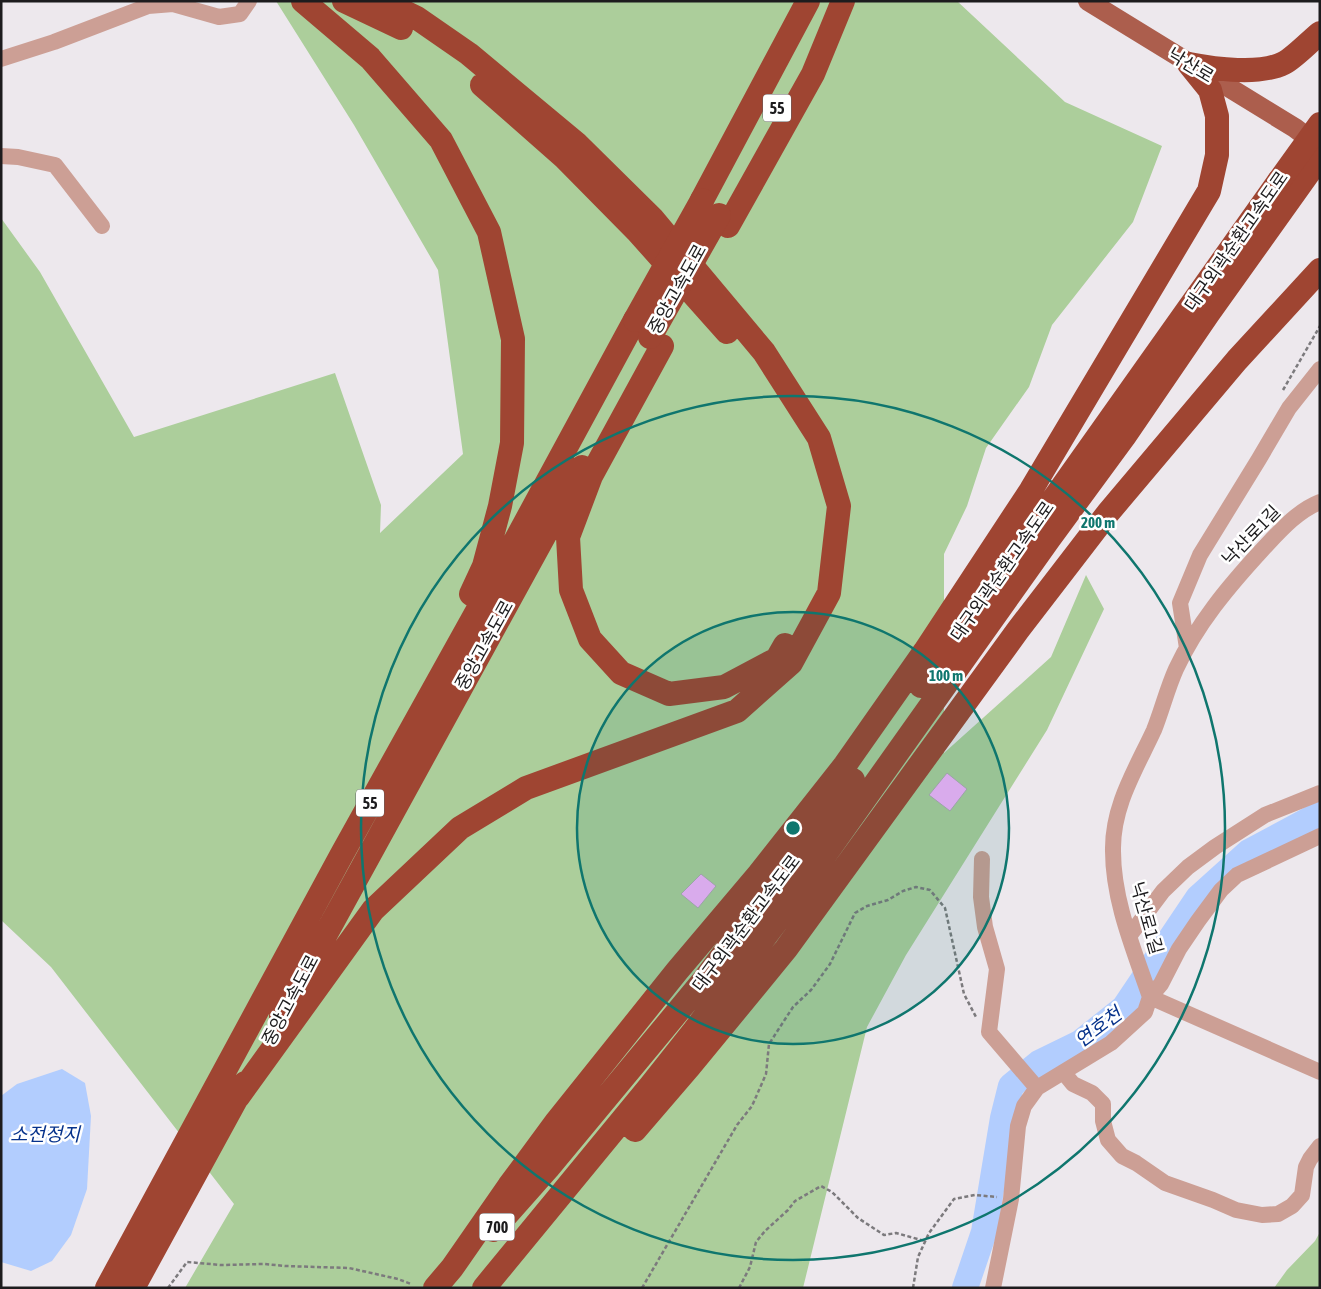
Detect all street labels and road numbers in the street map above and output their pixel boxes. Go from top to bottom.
street label: 낙산로 [1164,43,1218,87]
road number: 55 [763,95,791,122]
street label: 대구외곽순환고속도로 [1180,167,1292,315]
street label: 중앙고속도로 [644,240,710,338]
street label: 대구외곽순환고속도로 [946,497,1058,645]
street label: 낙산로1길 [1218,501,1284,569]
street label: 중앙고속도로 [451,596,517,694]
road number: 55 [356,790,384,816]
street label: 대구외곽순환고속도로 [688,851,804,995]
street label: 낙산로1길 [1127,879,1167,957]
street label: 중앙고속도로 [257,951,323,1049]
road number: 700 [480,1214,514,1240]

